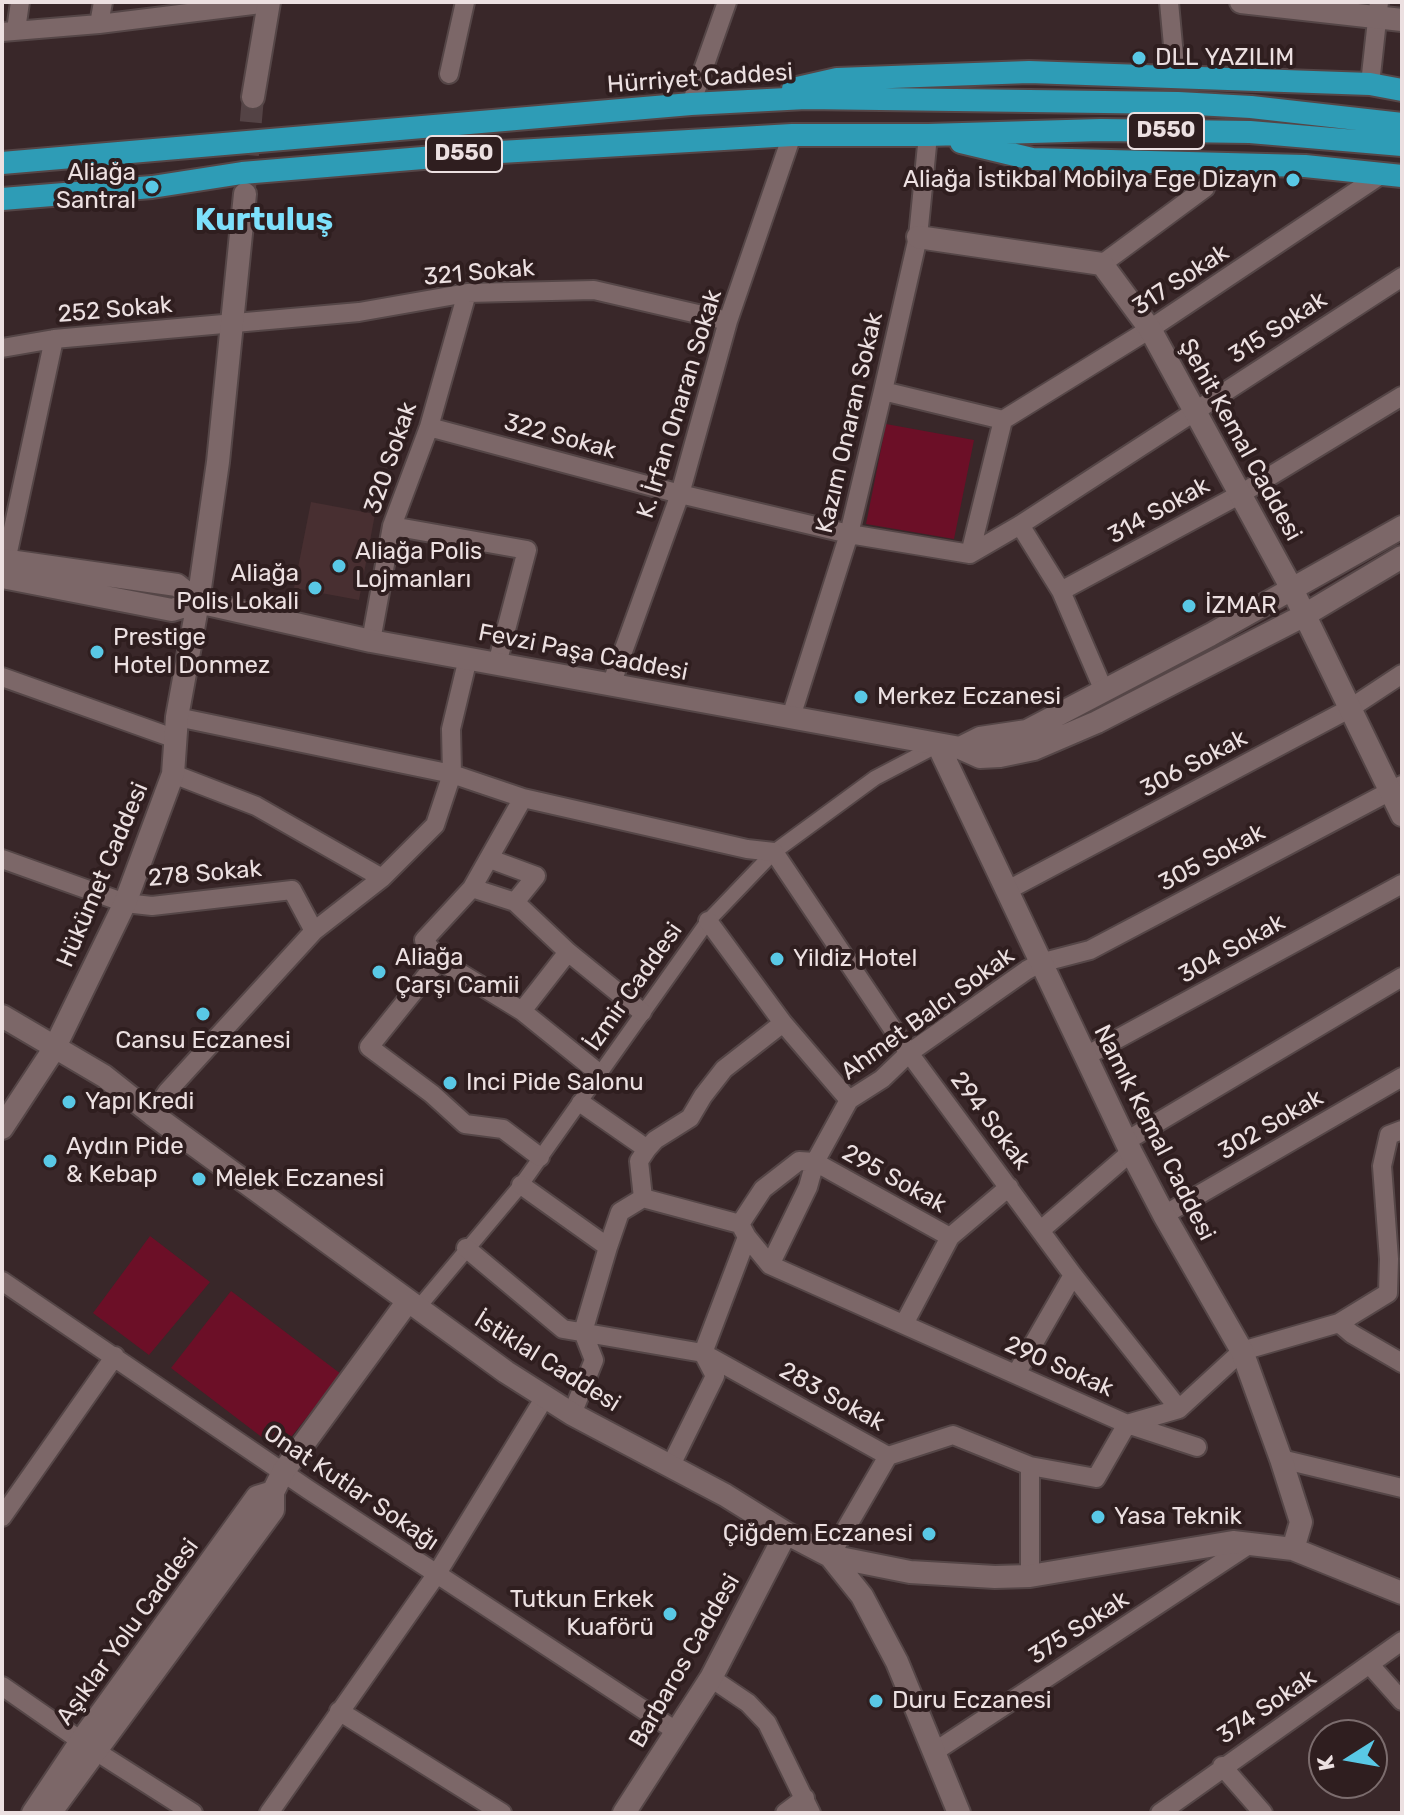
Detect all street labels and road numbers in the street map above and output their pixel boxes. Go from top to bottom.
street label: Hürriyet Caddesi [606,58,794,100]
road number: D550 [1128,113,1204,149]
road number: D550 [426,136,502,172]
street label: 317 Sokak [1127,238,1235,322]
street label: 321 Sokak [422,254,536,292]
street label: K. İrfan Onaran Sokak [631,286,729,522]
street label: 315 Sokak [1224,286,1332,370]
street label: 252 Sokak [57,291,173,329]
street label: Kazım Onaran Sokak [811,310,889,536]
street label: Şehit Kemal Caddesi [1172,334,1308,546]
street label: 320 Sokak [358,398,424,518]
street label: 322 Sokak [501,408,619,466]
street label: 314 Sokak [1103,471,1215,551]
street label: Fevzi Paşa Caddesi [476,619,690,687]
street label: 306 Sokak [1136,724,1252,804]
street label: Hükümet Caddesi [51,778,155,972]
street label: 305 Sokak [1154,818,1270,898]
street label: 278 Sokak [147,855,263,893]
street label: 304 Sokak [1174,908,1290,990]
street label: İzmir Caddesi [579,917,689,1057]
street label: Ahmet Balcı Sokak [836,941,1020,1087]
street label: Namık Kemal Caddesi [1087,1020,1221,1246]
street label: 294 Sokak [944,1066,1036,1176]
street label: 302 Sokak [1214,1084,1328,1166]
street label: 295 Sokak [837,1139,951,1219]
street label: İstiklal Caddesi [469,1306,625,1418]
street label: 290 Sokak [1000,1330,1118,1404]
street label: 283 Sokak [774,1356,890,1438]
street label: Onat Kutlar Sokağı [258,1419,444,1557]
street label: Aşıklar Yolu Caddesi [51,1533,205,1731]
street label: Barbaros Caddesi [624,1569,746,1753]
street label: 375 Sokak [1024,1585,1134,1671]
street label: 374 Sokak [1212,1663,1322,1751]

